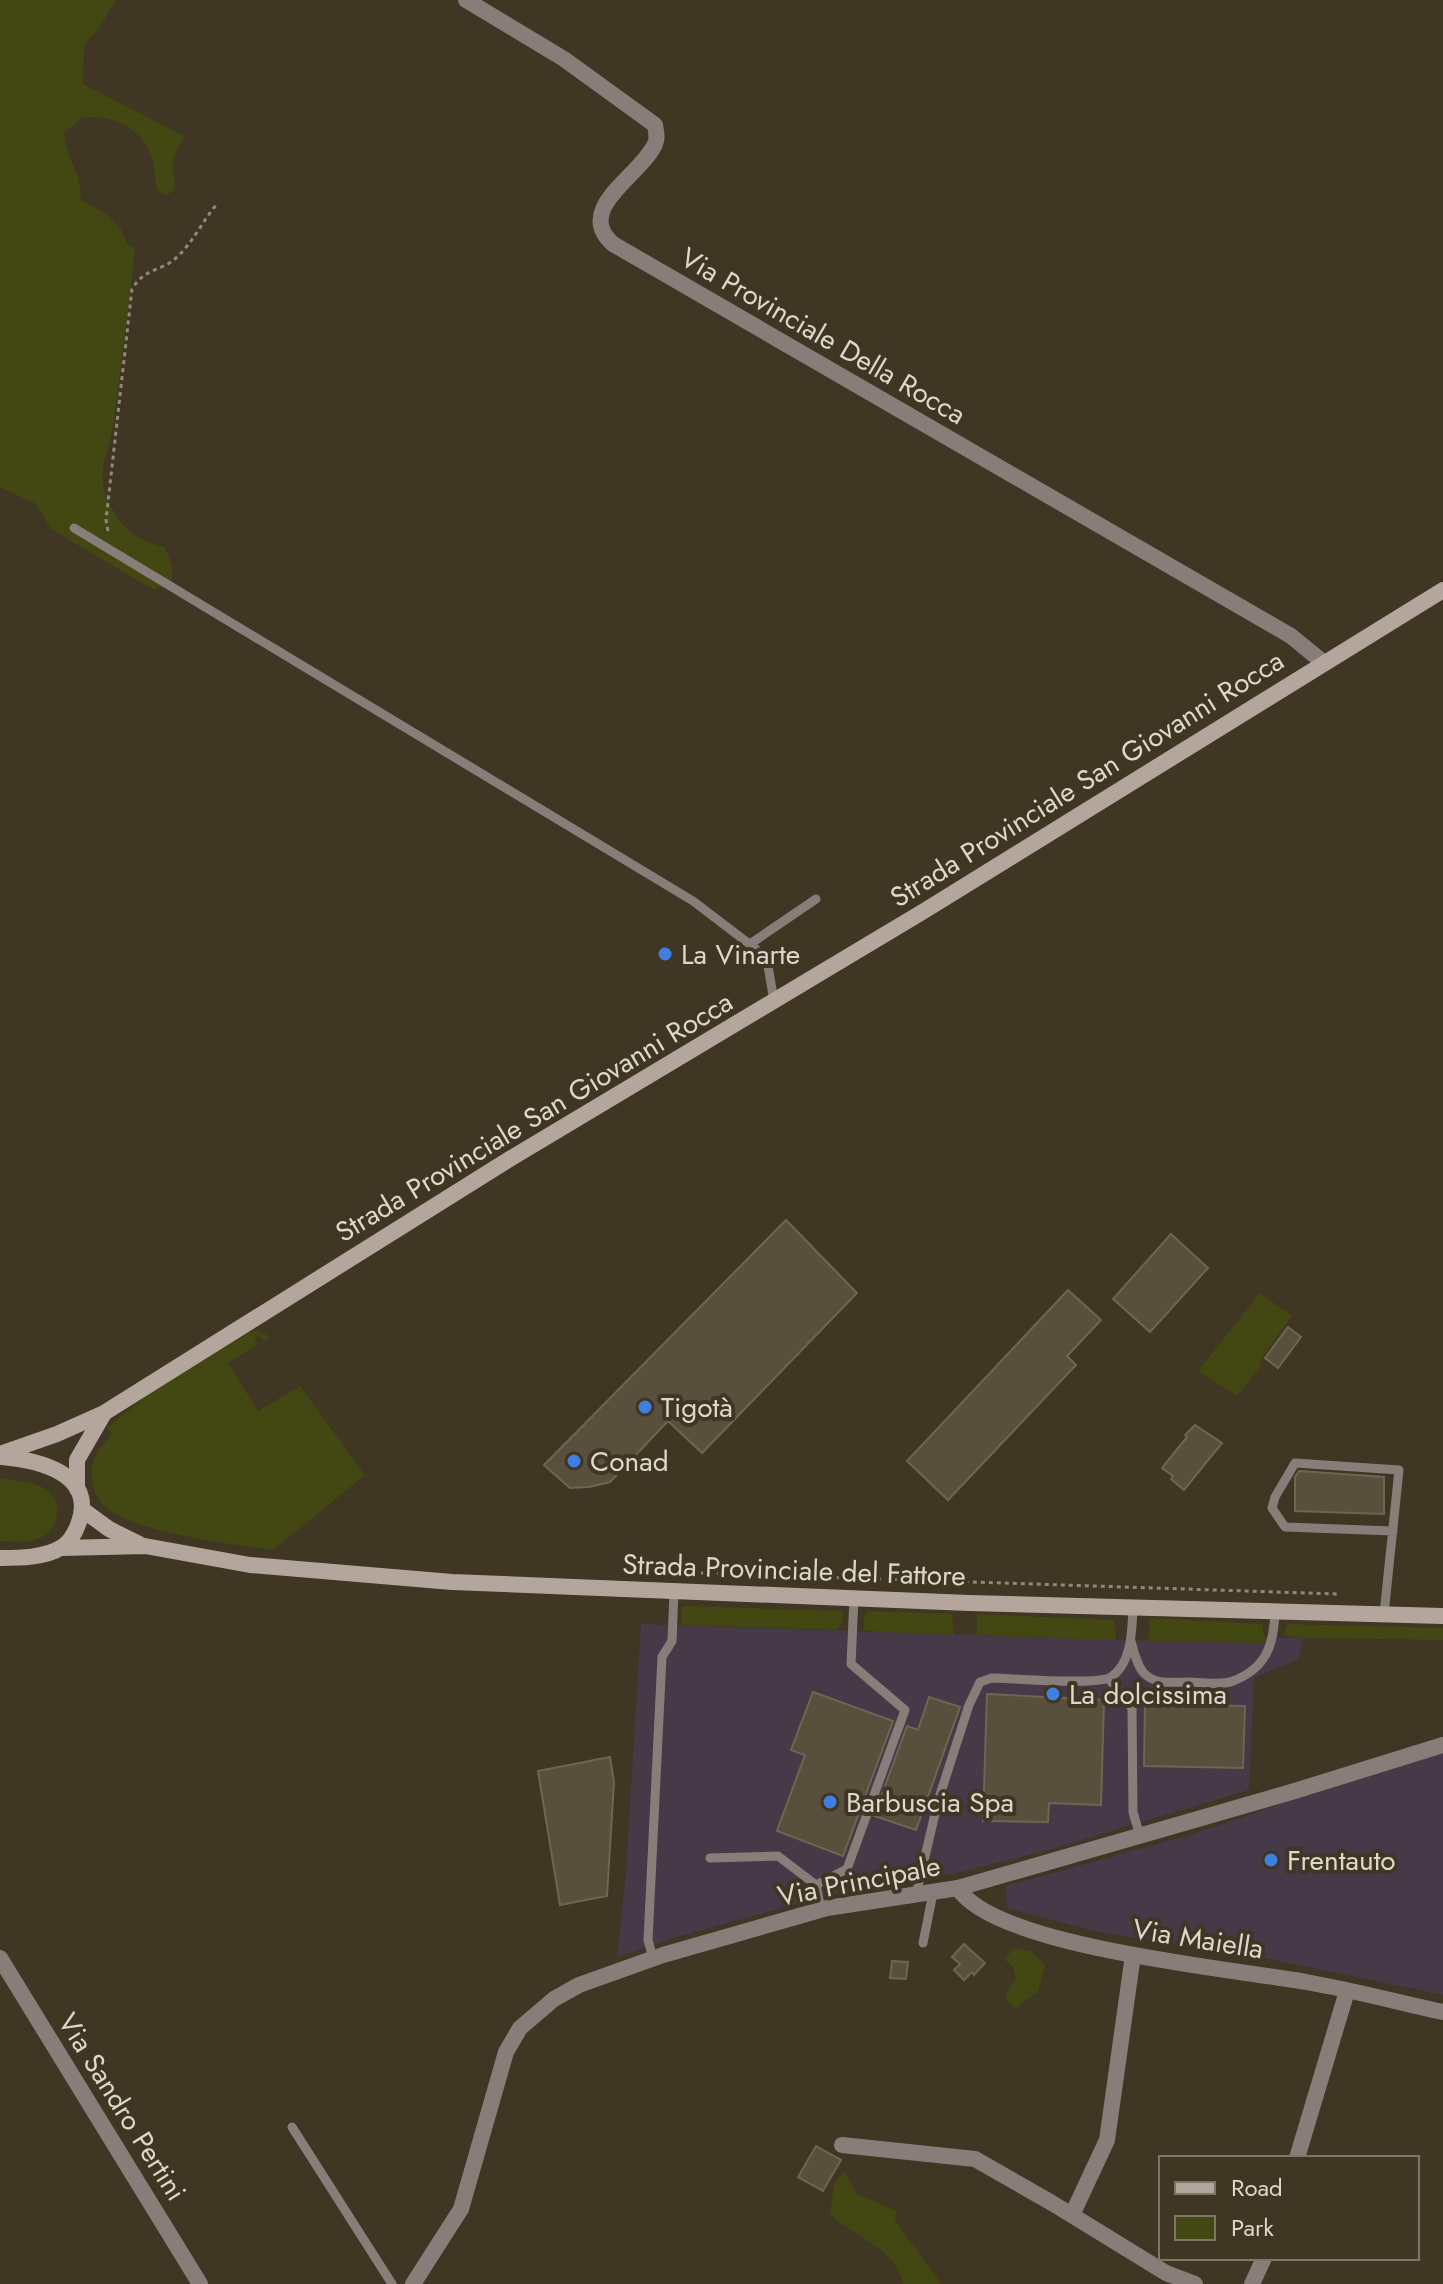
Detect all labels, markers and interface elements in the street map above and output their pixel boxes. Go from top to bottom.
street label: Via Provinciale Della Rocca [673,237,973,435]
street label: Strada Provinciale San Giovanni Rocca [882,640,1292,918]
place label: La Vinarte [681,934,800,975]
marker: La Vinarte [656,945,674,963]
street label: Strada Provinciale San Giovanni Rocca [327,982,741,1252]
place label: Tigotà [661,1387,733,1428]
marker: Tigotà [636,1398,654,1416]
place label: Conad [590,1441,669,1482]
marker: Conad [565,1452,583,1470]
street label: Strada Provinciale del Fattore [622,1544,966,1596]
place label: La dolcissima [1069,1674,1227,1715]
marker: La dolcissima [1044,1685,1062,1703]
place label: Barbuscia Spa [846,1782,1014,1823]
marker: Barbuscia Spa [821,1793,839,1811]
place label: Frentauto [1287,1840,1396,1881]
street label: Via Principale [774,1845,944,1917]
marker: Frentauto [1262,1851,1280,1869]
street label: Via Maiella [1130,1908,1266,1970]
street label: Via Sandro Pertini [48,2005,196,2209]
legend [1159,2156,1419,2260]
text: Road [1231,2170,1283,2205]
text: Park [1231,2210,1274,2245]

